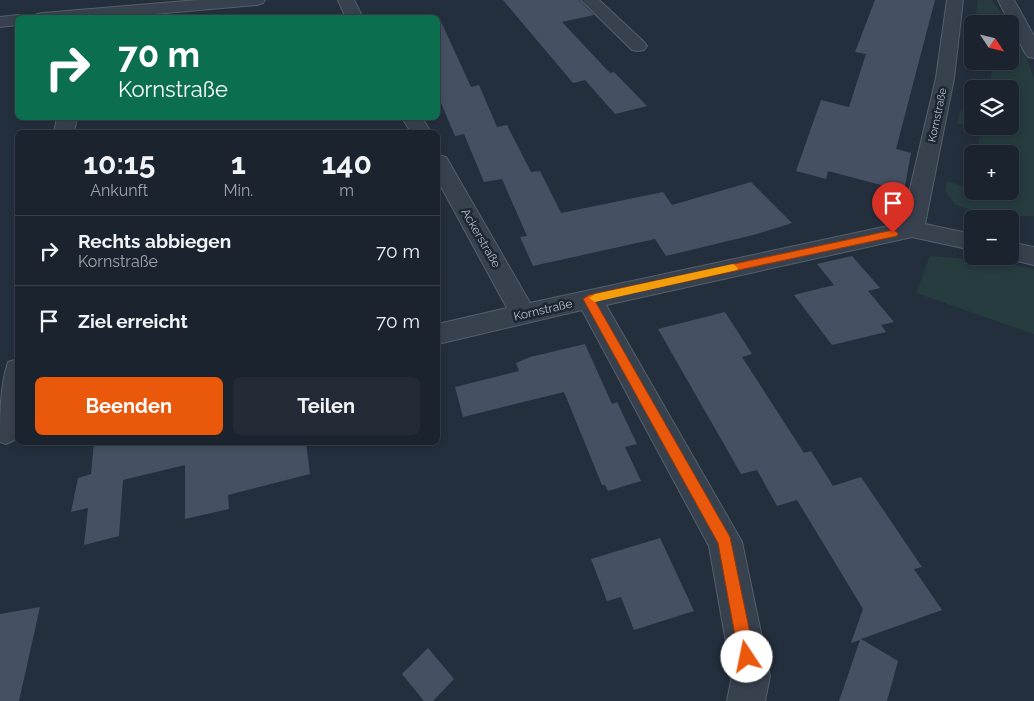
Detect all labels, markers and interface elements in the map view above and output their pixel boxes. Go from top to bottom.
north arrow [964,15,1019,70]
map controls [964,15,1019,265]
text: 70 m [118,34,200,75]
icon: right [35,35,100,100]
text: Kornstraße [118,76,228,102]
button: layers [964,80,1019,135]
street label: Kornstraße [925,86,950,143]
button: + [964,145,1019,200]
text: 10:15 [83,146,155,181]
text: 1 [231,146,246,181]
text: 140 [321,146,372,181]
text: Ankunft [90,181,148,200]
text: Min. [223,181,253,200]
text: m [339,181,354,200]
pin [872,182,914,233]
icon: arrive [879,189,907,217]
street label: Ackerstraße [458,206,504,270]
button: − [964,210,1019,265]
text: Rechts abbiegen [78,230,231,252]
icon: right [35,237,63,265]
text: 70 m [376,240,420,262]
text: Kornstraße [78,252,158,271]
street label: Kornstraße [512,296,574,324]
icon: arrive [35,307,63,335]
text: Ziel erreicht [78,310,188,332]
text: 70 m [376,310,420,332]
button: Beenden [35,377,223,435]
button: Teilen [233,377,420,435]
position arrow [720,630,772,682]

